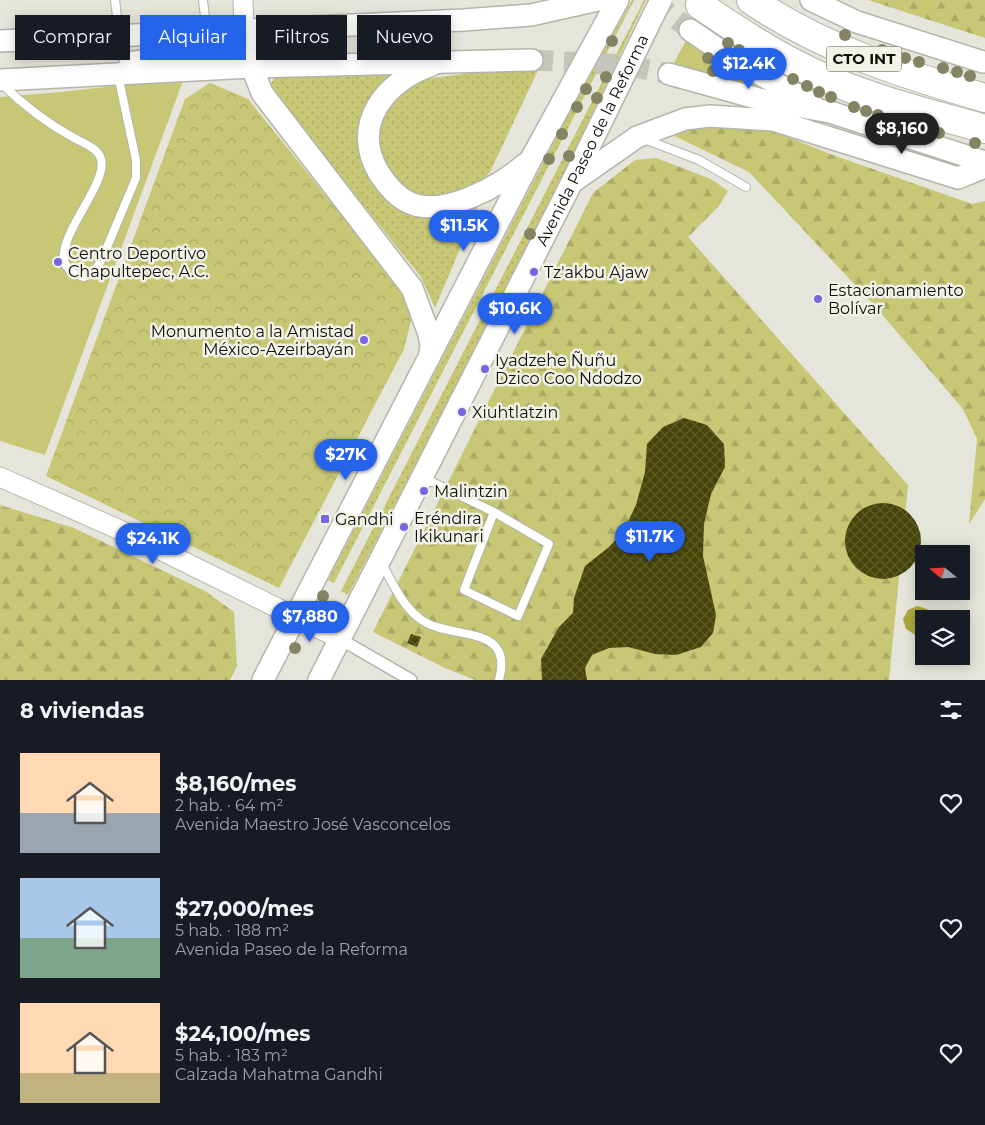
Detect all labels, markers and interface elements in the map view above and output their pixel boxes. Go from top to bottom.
chip: Comprar [15,15,130,60]
chip: Alquilar [140,15,246,60]
chip: Filtros [256,15,347,60]
chip: Nuevo [357,15,451,60]
street label: Avenida Paseo de la Reforma [532,32,653,249]
road number: CTO INT [826,46,902,72]
pin: $12.4K [708,48,790,90]
text: $12.4K [723,54,775,73]
pin: $8,160 [861,112,943,155]
text: $8,160 [876,119,928,138]
pin: $11.5K [423,210,505,252]
text: $11.5K [440,216,488,235]
place label: Centro Deportivo Chapultepec, A.C. [68,244,209,281]
marker: Centro Deportivo Chapultepec, A.C. [52,256,64,268]
place label: Tz'akbu Ajaw [544,263,648,282]
marker: Tz'akbu Ajaw [528,266,540,278]
place label: Estacionamiento Bolívar [828,281,963,318]
pin: $10.6K [474,292,556,335]
marker: Estacionamiento Bolívar [812,293,824,305]
text: $10.6K [489,299,542,318]
place label: Monumento a la Amistad México-Azeirbayán [151,322,354,359]
marker: Monumento a la Amistad México-Azeirbayán [358,334,370,346]
place label: Iyadzehe Ñuñu Dzico Coo Ndodzo [495,351,642,388]
marker: Iyadzehe Ñuñu Dzico Coo Ndodzo [479,363,491,375]
place label: Xiuhtlatzin [472,403,558,422]
marker: Xiuhtlatzin [456,406,468,418]
pin: $27K [316,438,376,481]
text: $27K [325,445,367,464]
place label: Malintzin [434,482,508,501]
marker: Malintzin [418,485,430,497]
place label: Eréndira Ikikunari [414,509,484,546]
place label: Gandhi [335,510,394,529]
marker: Gandhi [319,513,331,525]
pin: $11.7K [609,520,691,563]
marker: Eréndira Ikikunari [398,521,410,533]
pin: $24.1K [112,522,194,565]
text: $11.7K [626,527,674,546]
text: $24.1K [127,529,179,548]
north arrow [915,545,970,600]
map controls [915,545,970,665]
pin: $7,880 [269,600,351,643]
text: $7,880 [282,607,338,626]
button: layers [915,610,970,665]
icon: filters [937,696,965,724]
text: 8 viviendas [20,698,144,723]
text: $8,160/mes [175,771,296,796]
icon: home [60,773,120,833]
icon: heart [937,789,965,817]
text: 2 hab. · 64 m² [175,796,283,815]
text: Avenida Maestro José Vasconcelos [175,815,451,834]
text: $27,000/mes [175,896,314,921]
icon: home [60,898,120,958]
icon: heart [937,914,965,942]
text: 5 hab. · 188 m² [175,921,289,940]
text: Avenida Paseo de la Reforma [175,940,408,959]
text: $24,100/mes [175,1021,310,1046]
icon: home [60,1023,120,1083]
icon: heart [937,1039,965,1067]
text: 5 hab. · 183 m² [175,1046,288,1065]
text: Calzada Mahatma Gandhi [175,1065,383,1084]

